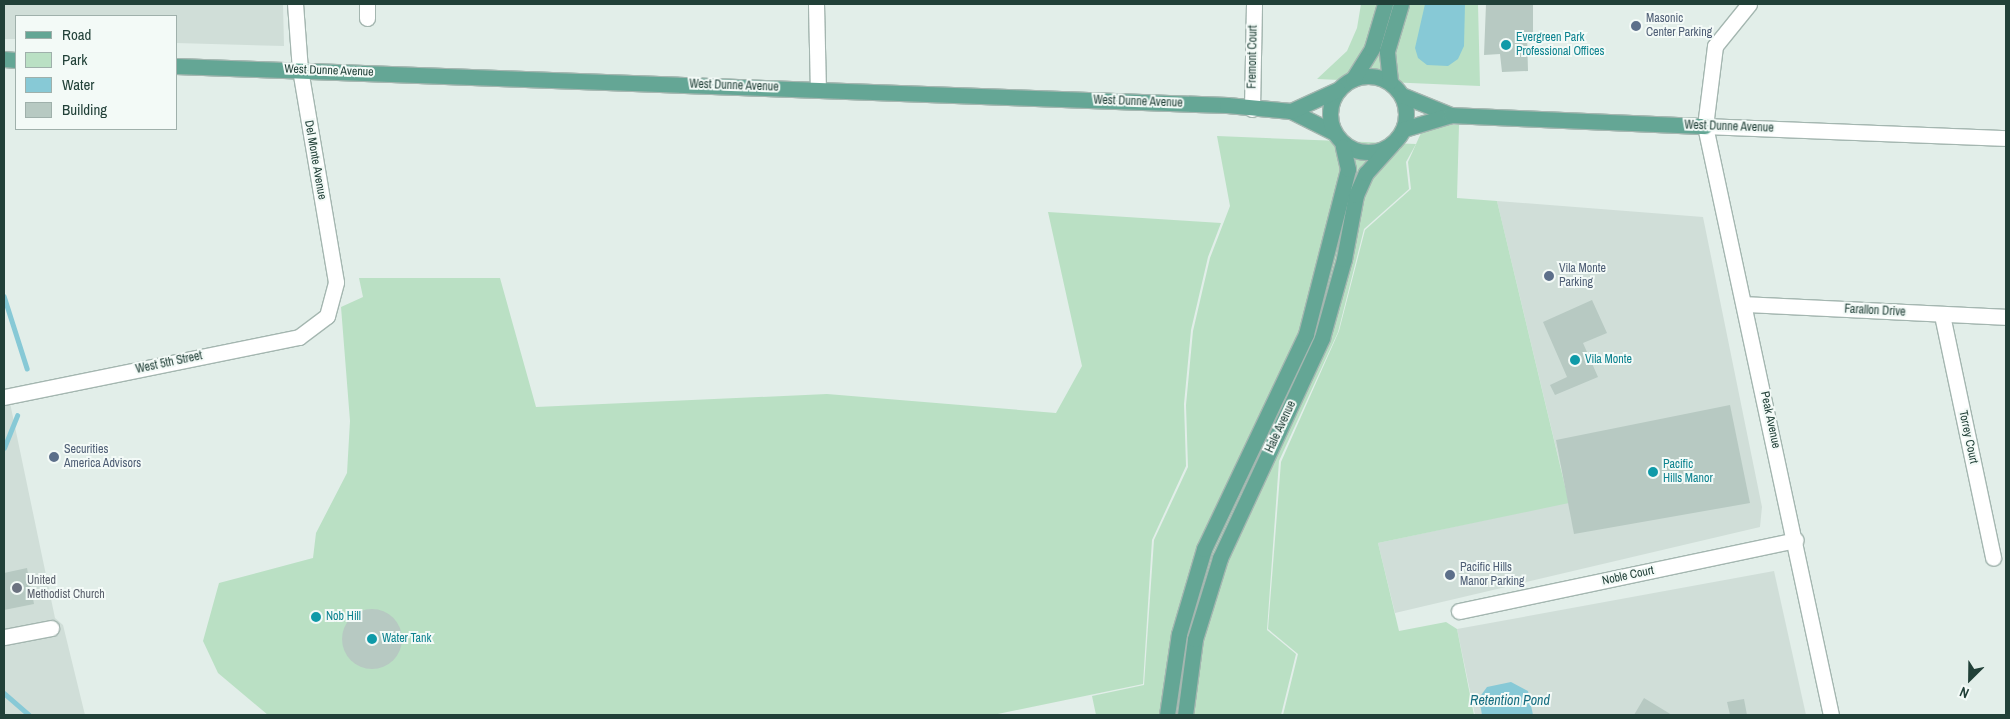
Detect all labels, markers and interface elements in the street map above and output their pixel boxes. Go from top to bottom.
place label: Masonic Center Parking [1646,12,1712,40]
legend [15,15,178,130]
marker: Masonic Center Parking [1630,20,1642,32]
text: Road [62,24,91,45]
street label: Fremont Court [1245,25,1261,89]
place label: Evergreen Park Professional Offices [1516,31,1604,59]
marker: Evergreen Park Professional Offices [1500,39,1512,51]
text: Park [62,49,87,70]
street label: West Dunne Avenue [284,62,374,80]
text: Water [62,74,94,95]
street label: West Dunne Avenue [689,77,779,95]
street label: West Dunne Avenue [1093,93,1183,111]
text: Building [62,99,107,120]
street label: West Dunne Avenue [1684,118,1774,136]
street label: Del Monte Avenue [301,119,329,201]
place label: Vila Monte Parking [1559,262,1606,290]
marker: Vila Monte Parking [1543,270,1555,282]
street label: Farallon Drive [1844,302,1906,320]
street label: West 5th Street [134,349,204,377]
place label: Vila Monte [1585,353,1632,367]
marker: Vila Monte [1569,354,1581,366]
street label: Peak Avenue [1757,390,1783,450]
street label: Hale Avenue [1263,399,1299,455]
street label: Torrey Court [1955,409,1981,465]
place label: Securities America Advisors [64,443,142,471]
marker: Securities America Advisors [48,451,60,463]
place label: Pacific Hills Manor [1663,458,1713,486]
marker: Pacific Hills Manor [1647,466,1659,478]
place label: Pacific Hills Manor Parking [1460,561,1525,589]
street label: Noble Court [1601,563,1655,589]
marker: Pacific Hills Manor Parking [1444,569,1456,581]
place label: United Methodist Church [27,574,105,602]
marker: United Methodist Church [11,582,23,594]
place label: Nob Hill [326,610,361,624]
marker: Nob Hill [310,611,322,623]
place label: Water Tank [382,632,432,646]
marker: Water Tank [366,633,378,645]
north arrow [1945,654,1995,704]
text: N [1957,683,1971,703]
water label: Retention Pond [1470,692,1550,708]

